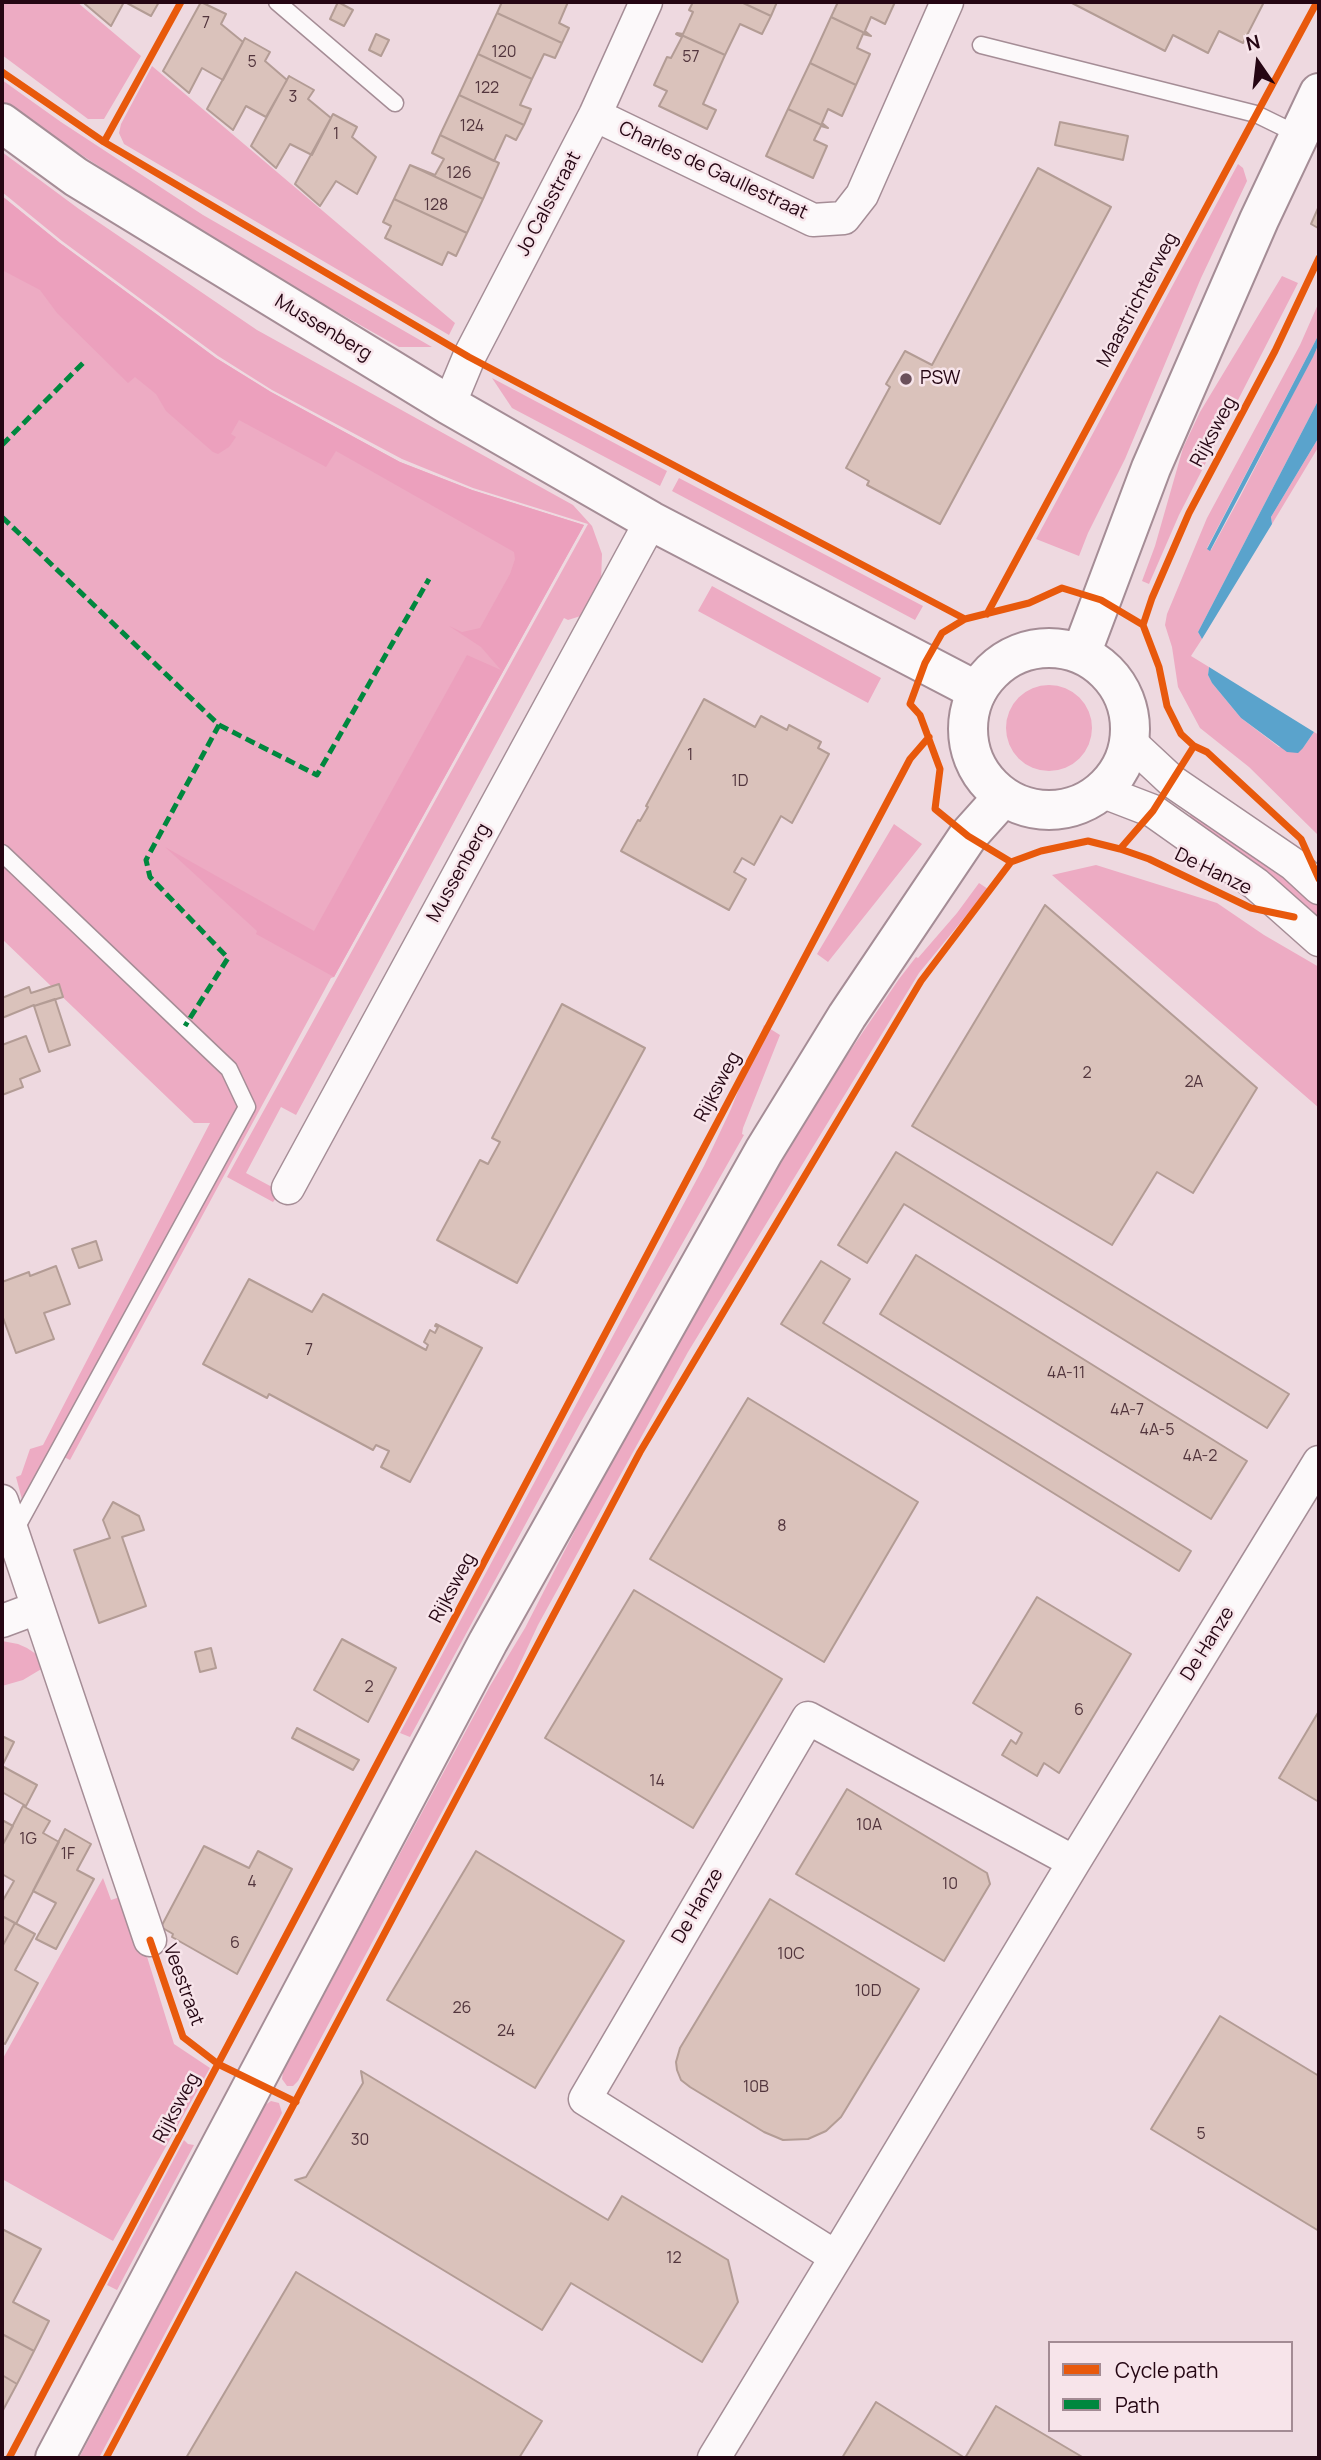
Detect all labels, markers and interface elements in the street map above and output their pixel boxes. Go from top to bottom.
house number: 7 [202,14,210,34]
north arrow [1223,28,1293,98]
text: N [1243,28,1263,57]
house number: 120 [491,43,517,63]
house number: 57 [682,48,700,68]
house number: 5 [247,53,257,73]
house number: 122 [475,79,499,99]
house number: 3 [289,88,297,108]
house number: 124 [460,117,484,137]
street label: Charles de Gaullestraat [615,117,811,225]
house number: 1 [333,125,339,145]
street label: Jo Calsstraat [512,148,586,260]
house number: 126 [446,164,472,184]
house number: 128 [424,196,448,216]
street label: Maastrichterweg [1093,229,1183,371]
street label: Mussenberg [270,290,376,366]
place label: PSW [920,368,961,390]
marker: PSW [898,371,914,387]
street label: Rijksweg [1186,393,1242,471]
house number: 1 [687,746,693,766]
house number: 1D [732,772,748,792]
street label: Mussenberg [423,820,495,926]
street label: De Hanze [1171,844,1255,900]
street label: Rijksweg [690,1048,746,1126]
house number: 2 [1082,1064,1092,1084]
house number: 2A [1185,1073,1203,1093]
house number: 7 [305,1341,313,1361]
house number: 4A-11 [1047,1364,1085,1384]
house number: 4A-7 [1110,1401,1144,1421]
house number: 4A-5 [1139,1421,1175,1441]
house number: 4A-2 [1183,1447,1217,1467]
house number: 8 [777,1517,787,1537]
street label: Rijksweg [425,1549,481,1627]
street label: De Hanze [1176,1603,1240,1685]
house number: 2 [364,1678,374,1698]
house number: 6 [1074,1701,1084,1721]
house number: 14 [649,1772,665,1792]
house number: 10A [856,1816,882,1836]
house number: 1G [19,1830,37,1850]
house number: 1F [61,1845,75,1865]
street label: De Hanze [667,1864,729,1948]
house number: 4 [247,1873,257,1893]
house number: 10 [942,1875,958,1895]
house number: 6 [230,1934,240,1954]
street label: Veestraat [158,1941,208,2029]
house number: 10C [777,1945,805,1965]
house number: 10D [855,1982,881,2002]
house number: 26 [452,1999,472,2019]
house number: 24 [497,2022,515,2042]
street label: Rijksweg [149,2069,205,2147]
house number: 10B [743,2078,769,2098]
house number: 5 [1196,2125,1206,2145]
house number: 30 [351,2131,369,2151]
house number: 12 [666,2249,682,2269]
legend [1048,2341,1293,2432]
text: Cycle path [1115,2356,1218,2384]
text: Path [1115,2391,1160,2419]

